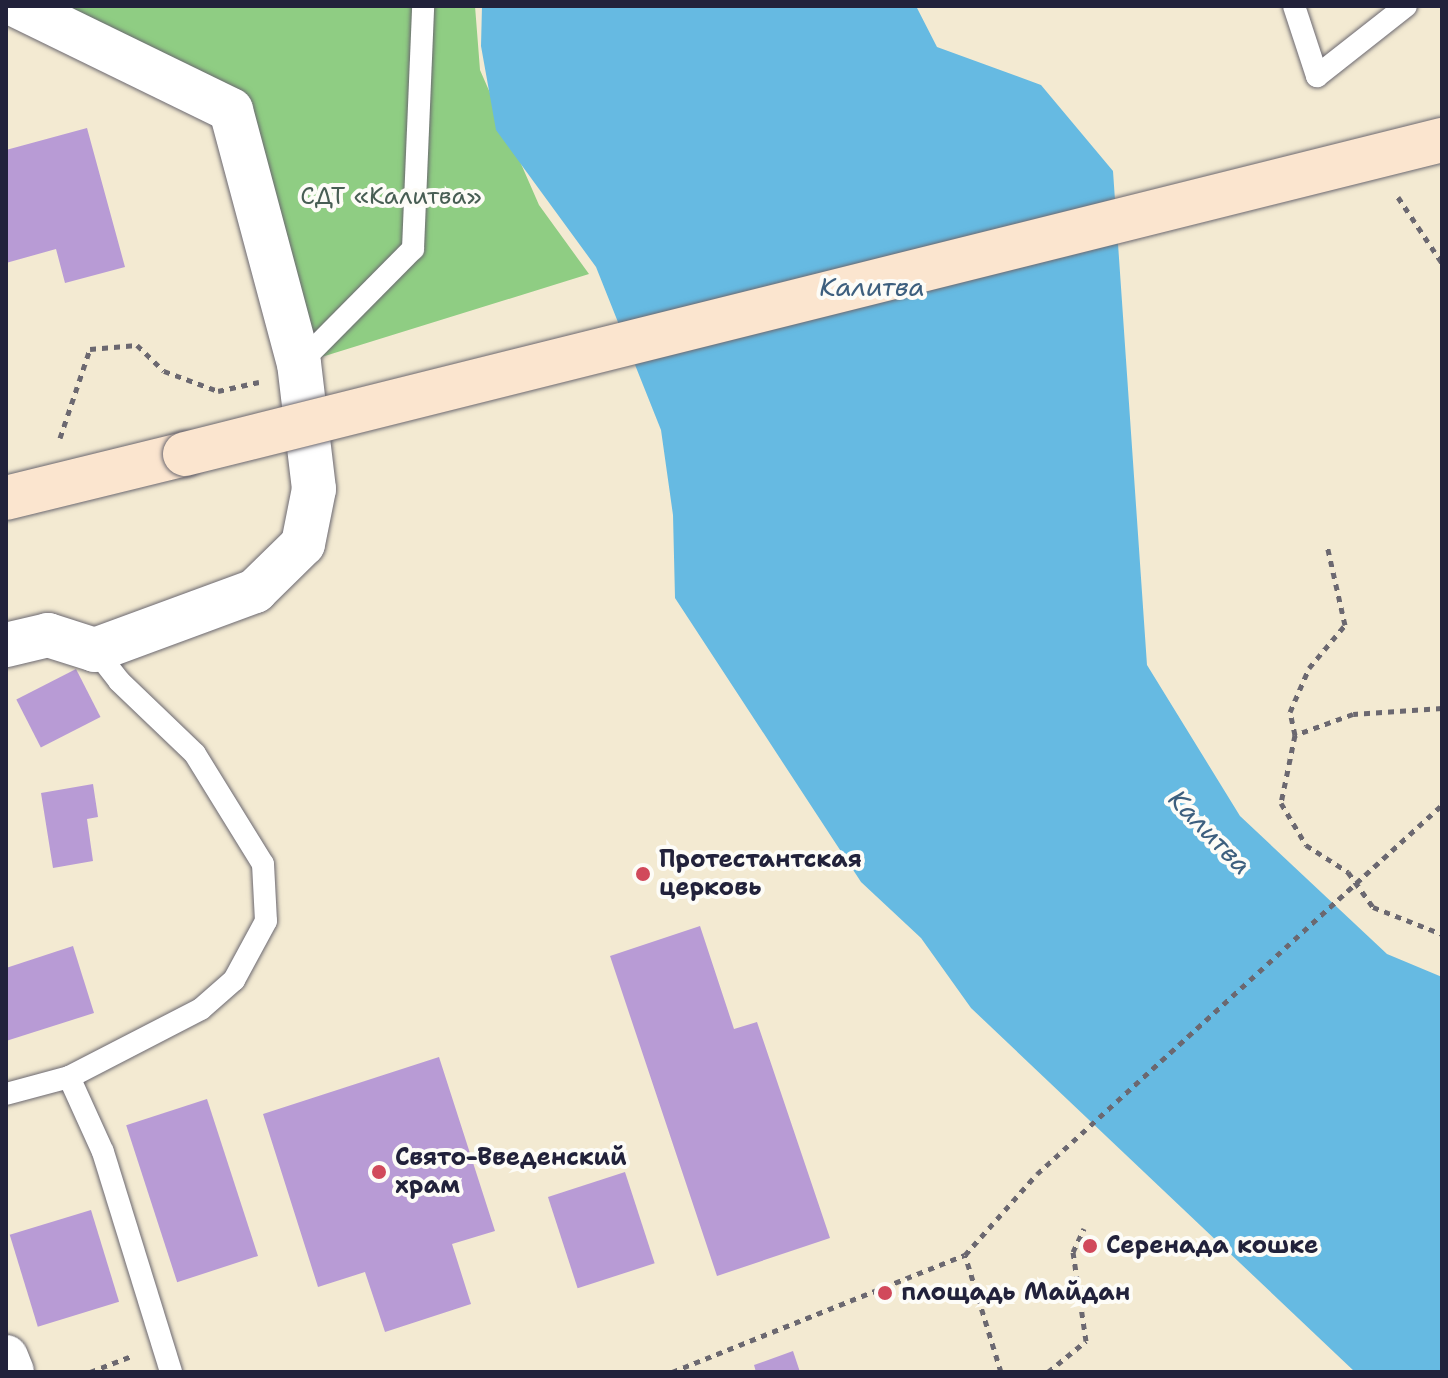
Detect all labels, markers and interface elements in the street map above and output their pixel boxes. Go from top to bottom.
park label: СДТ «Калитва» [300,183,482,211]
water label: Калитва [819,271,925,303]
water label: Калитва [1162,783,1258,881]
place label: Протестантская церковь [659,846,862,902]
marker: Протестантская церковь [634,865,652,883]
place label: Свято-Введенский храм [395,1144,627,1200]
marker: Свято-Введенский храм [370,1163,388,1181]
place label: Серенада кошке [1106,1232,1318,1260]
marker: Серенада кошке [1081,1237,1099,1255]
place label: площадь Майдан [901,1279,1130,1307]
marker: площадь Майдан [876,1284,894,1302]

